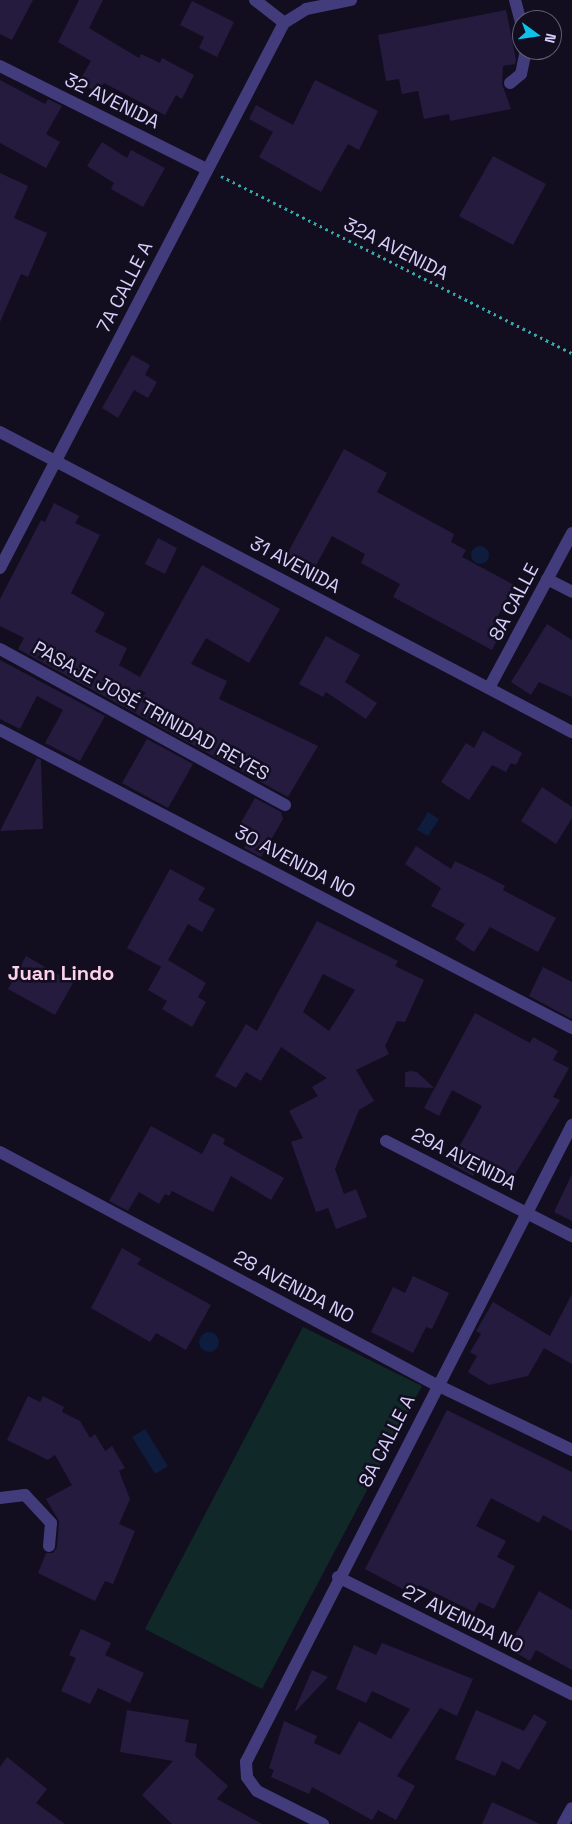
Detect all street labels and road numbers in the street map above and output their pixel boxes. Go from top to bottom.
street label: 32 AVENIDA [61,68,163,134]
street label: 32A AVENIDA [340,213,452,285]
street label: 7A CALLE A [92,237,158,337]
street label: 31 AVENIDA [246,532,344,598]
street label: 8A CALLE [484,559,544,645]
street label: PASAJE JOSÉ TRINIDAD REYES [29,636,273,786]
street label: 30 AVENIDA NO [231,821,359,903]
street label: 29A AVENIDA [408,1123,520,1195]
street label: 28 AVENIDA NO [230,1246,358,1328]
street label: 8A CALLE A [354,1391,420,1491]
street label: 27 AVENIDA NO [399,1580,527,1658]

